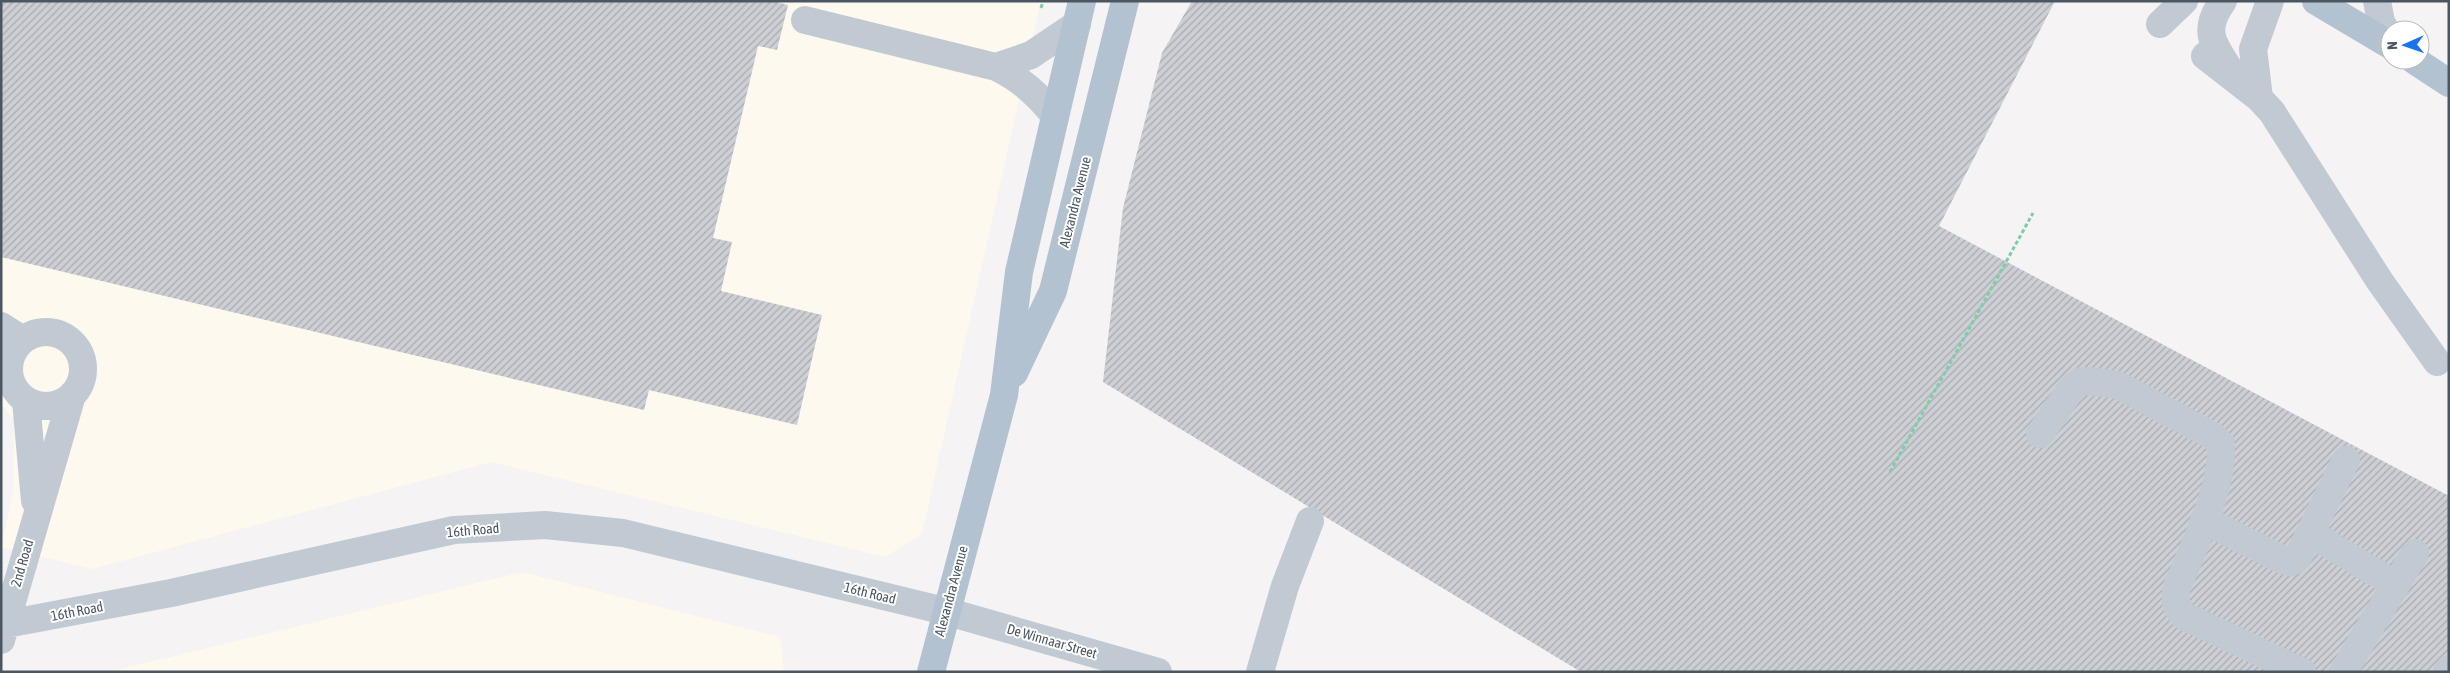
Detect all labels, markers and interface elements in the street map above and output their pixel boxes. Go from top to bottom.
north arrow [2380,20,2430,70]
text: N [2384,41,2400,50]
street label: Alexandra Avenue [1056,155,1094,249]
street label: 16th Road [446,520,500,540]
street label: 2nd Road [8,537,36,589]
street label: Alexandra Avenue [931,544,971,638]
street label: 16th Road [843,579,897,607]
street label: 16th Road [50,598,104,624]
street label: De Winnaar Street [1005,621,1099,661]

